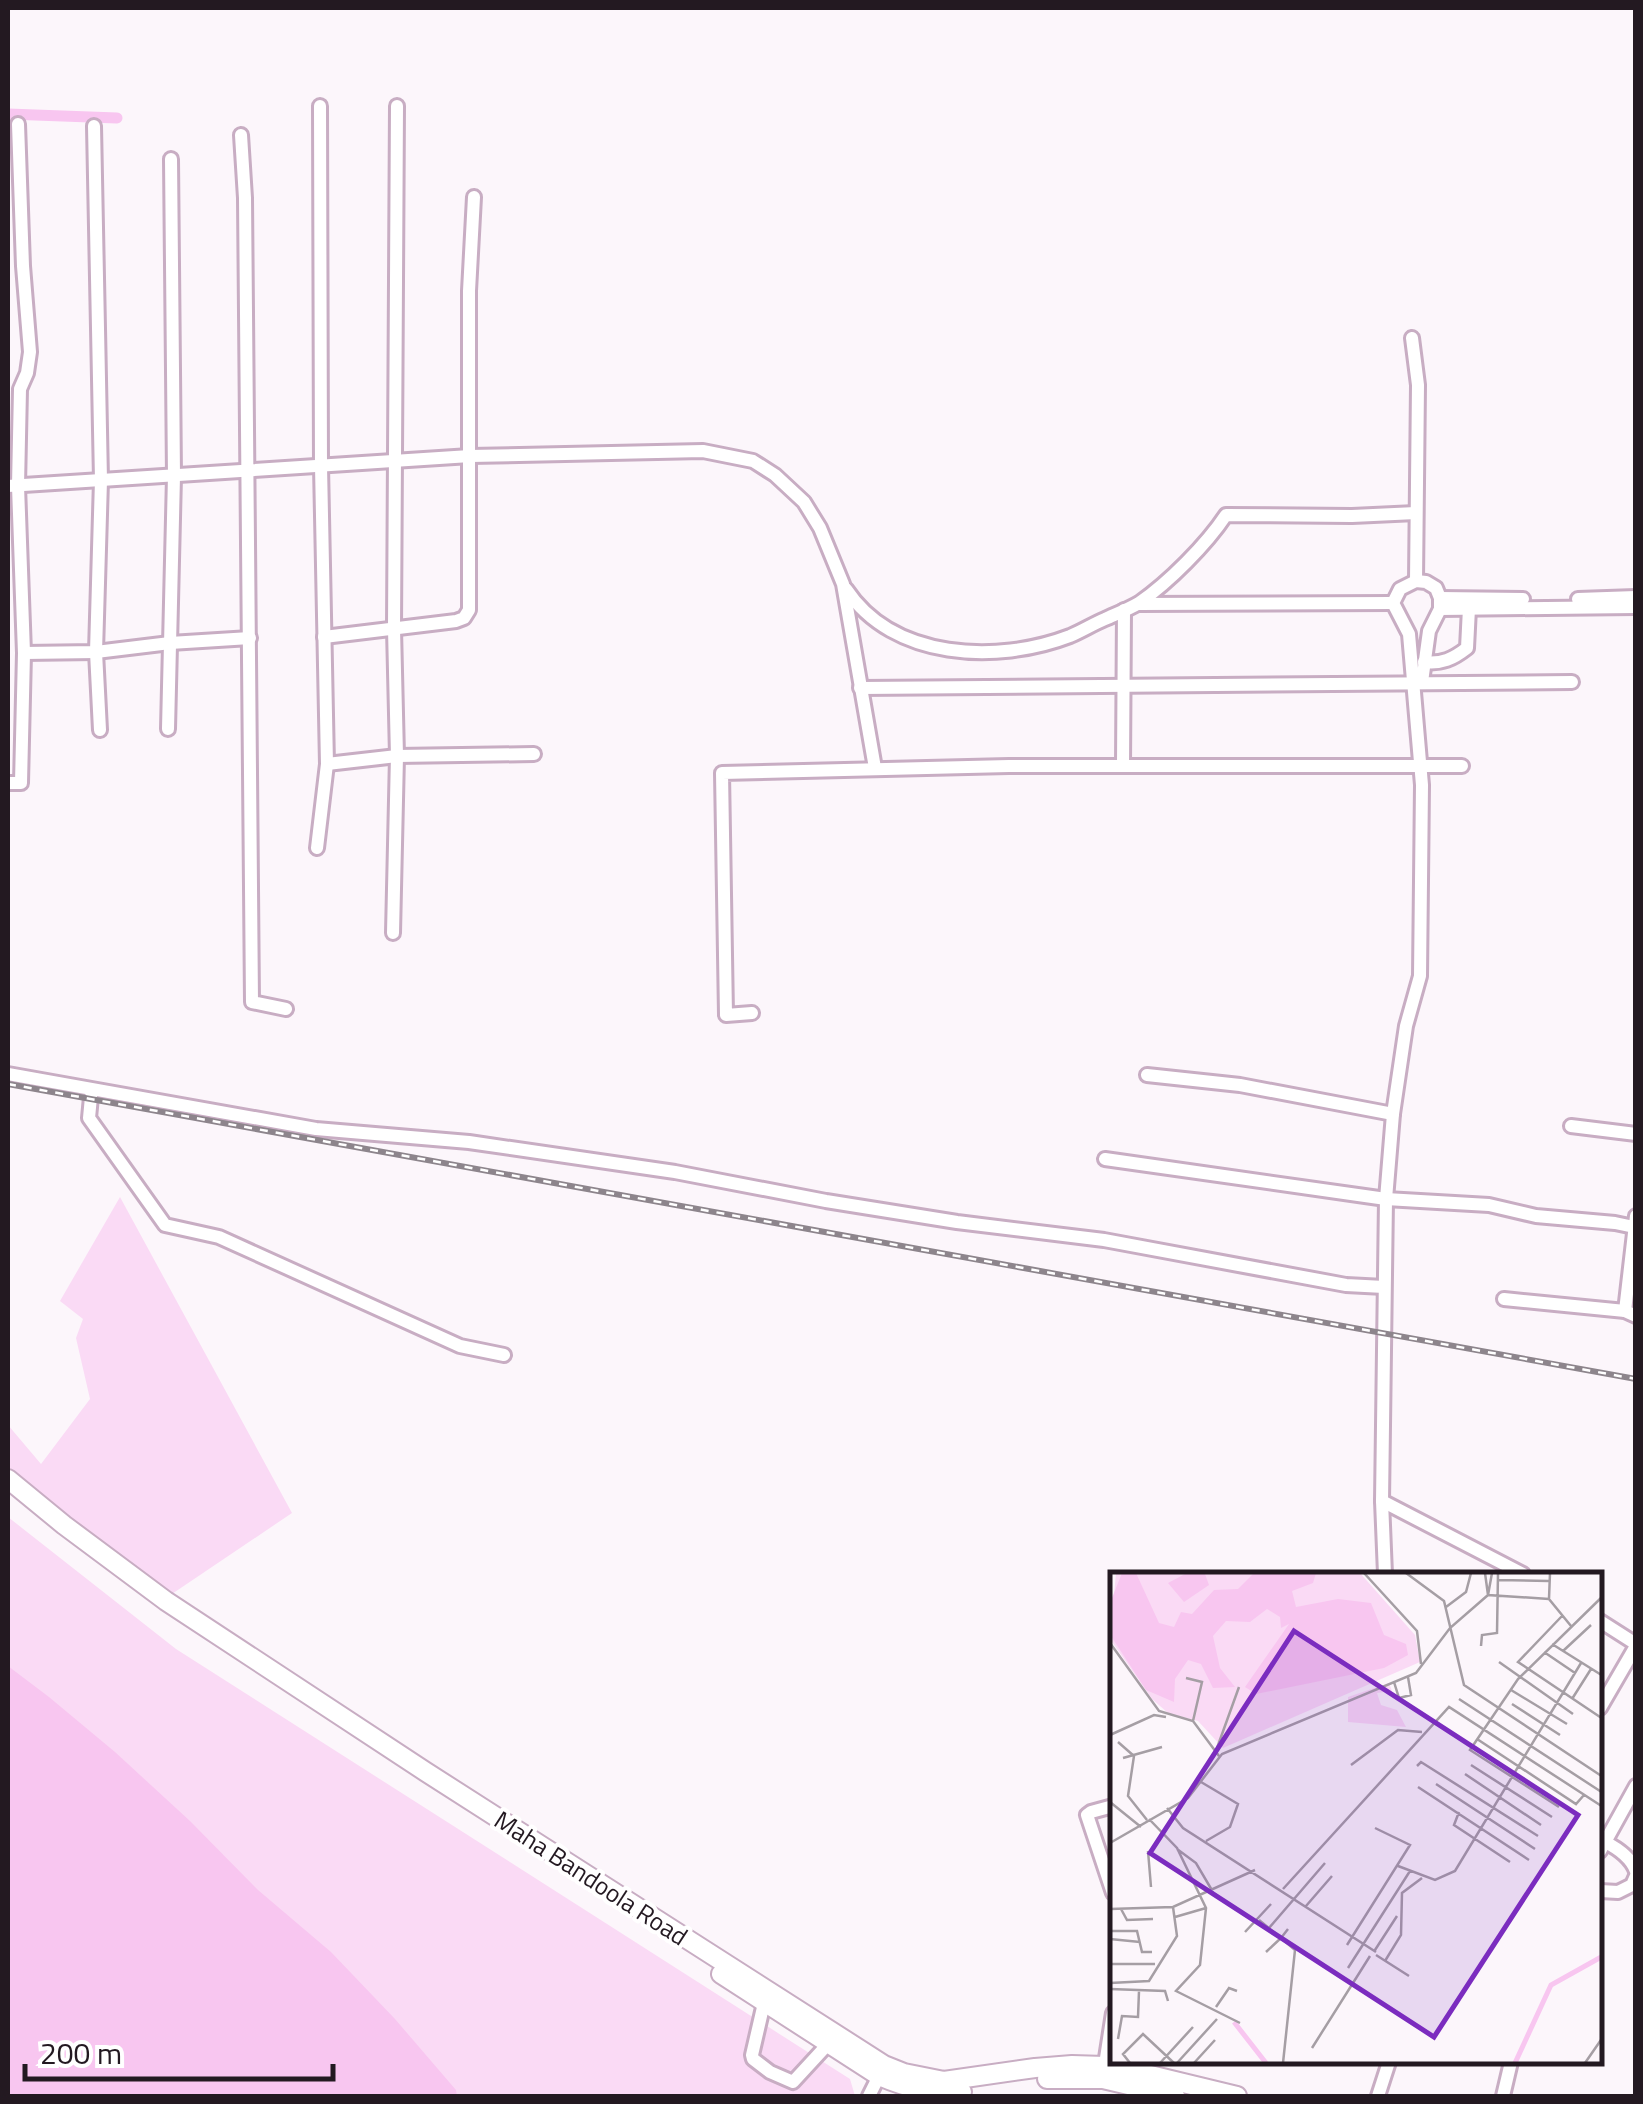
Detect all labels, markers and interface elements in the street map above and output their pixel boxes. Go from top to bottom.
inset map [1110,1572,1603,2064]
street label: Maha Bandoola Road [487,1801,695,1955]
scale bar [25,2019,332,2081]
text: 200 m [40,2030,122,2076]

